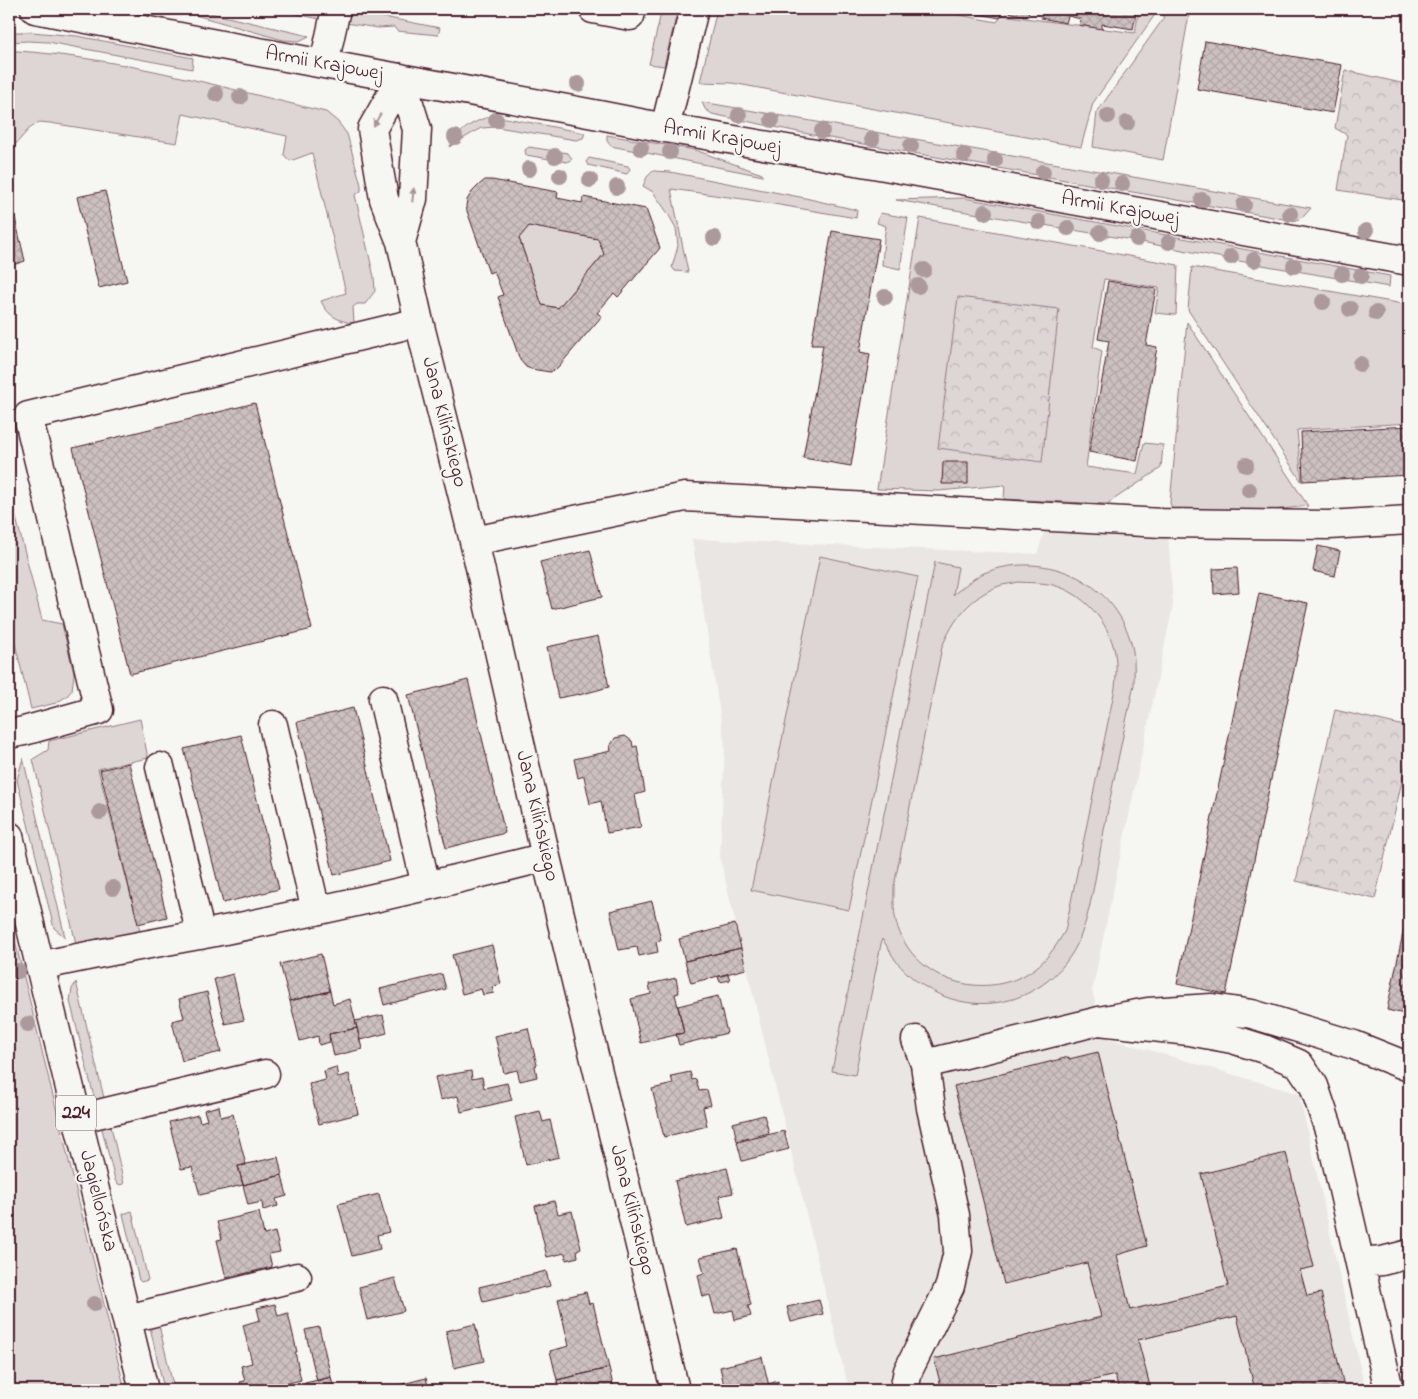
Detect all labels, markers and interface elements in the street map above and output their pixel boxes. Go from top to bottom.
street label: Armii Krajowej [263,39,386,89]
street label: Armii Krajowej [661,113,784,163]
one-way arrow [372,114,381,127]
street label: Armii Krajowej [1059,184,1182,234]
one-way arrow [409,186,417,202]
street label: Jana Kilińskiego [411,354,475,491]
street label: Jana Kilińskiego [505,748,567,885]
road number: 224 [56,1096,96,1130]
street label: Jana Kilińskiego [599,1142,663,1279]
street label: Jagiellońska [69,1147,125,1255]

